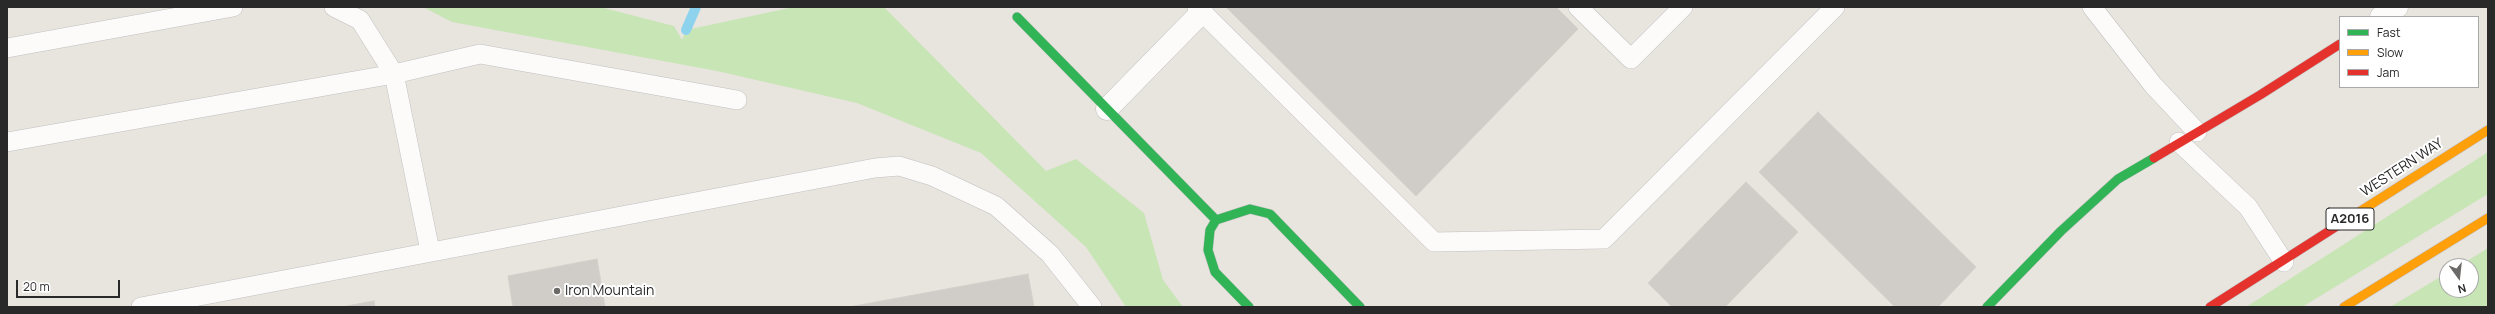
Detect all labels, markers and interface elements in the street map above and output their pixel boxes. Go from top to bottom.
legend [2339,16,2479,88]
text: Fast [2377,24,2401,41]
text: Slow [2377,44,2403,61]
text: Jam [2377,64,2399,81]
street label: WESTERN WAY [2358,135,2446,201]
road number: A2016 [2326,208,2374,230]
north arrow [2439,258,2479,298]
scale bar [18,272,122,298]
text: 20 m [23,278,50,295]
text: N [2456,281,2468,297]
place label: Iron Mountain [565,283,654,299]
marker: Iron Mountain [552,286,562,296]

